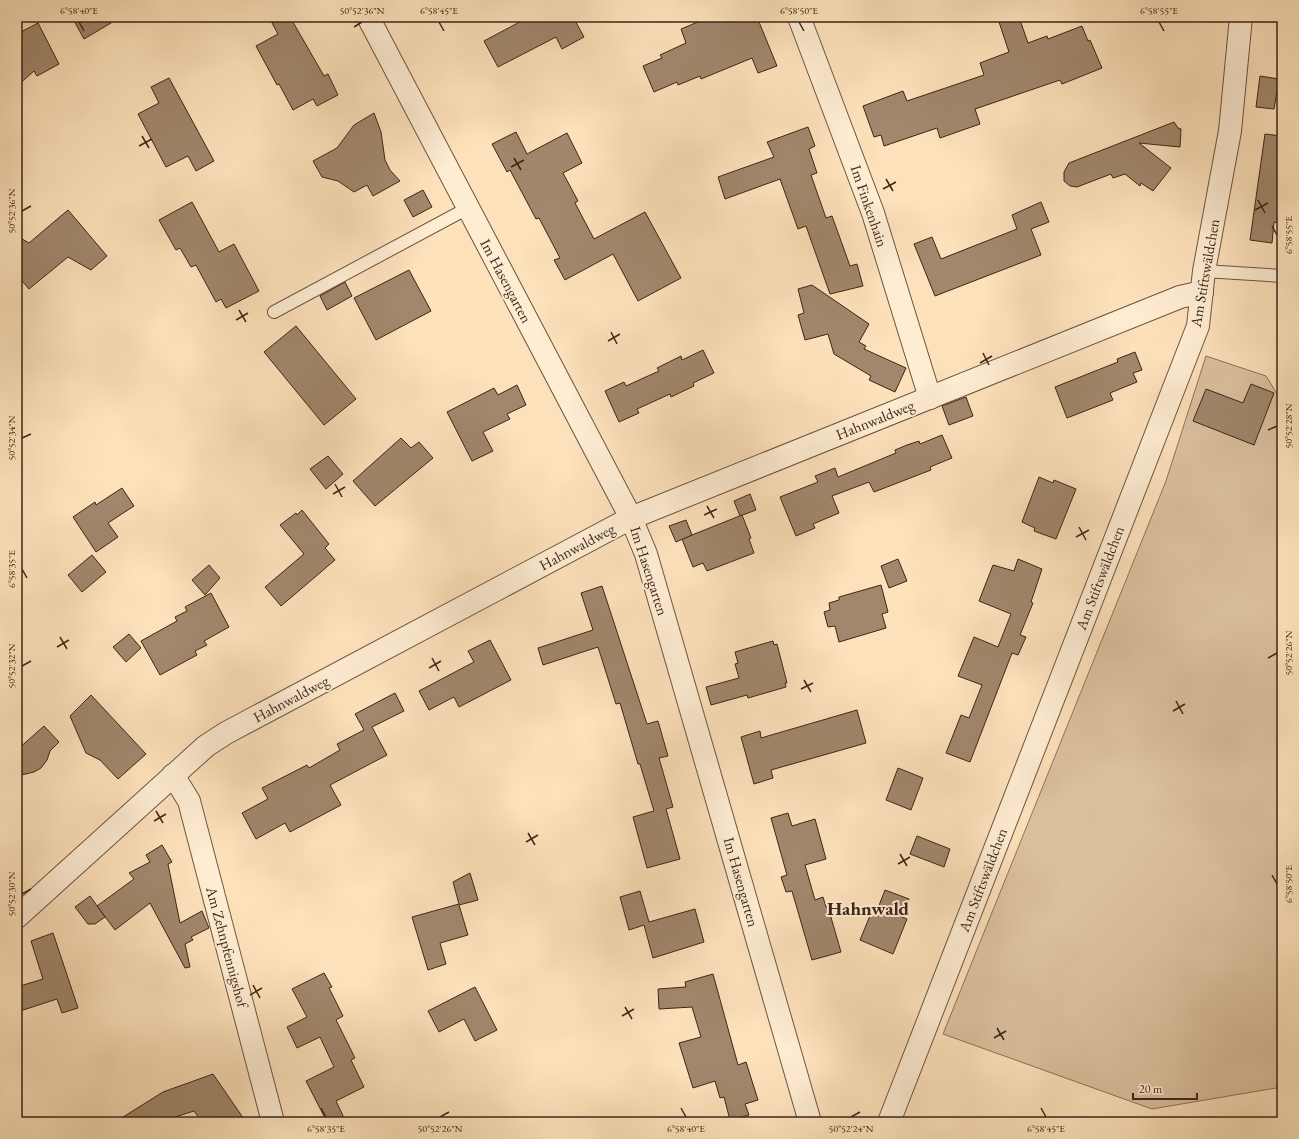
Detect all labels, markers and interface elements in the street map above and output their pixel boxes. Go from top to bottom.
text: 6°58'40"E [60,4,98,17]
text: 50°52'36"N [340,4,385,17]
text: 6°58'45"E [420,4,458,17]
text: 6°58'50"E [780,4,818,17]
text: 6°58'55"E [1140,4,1178,17]
street label: Im Finkenhain [847,162,892,249]
text: 50°52'36"N [5,188,18,233]
text: 6°58'55"E [1282,216,1295,254]
street label: Am Stiftswäldchen [1185,217,1223,329]
street label: Im Hasengarten [476,235,537,326]
street label: Hahnwaldweg [833,395,917,444]
text: 50°52'28"N [1282,403,1295,448]
text: 50°52'34"N [5,415,18,460]
street label: Hahnwaldweg [536,518,618,574]
street label: Am Stiftswäldchen [1071,523,1128,633]
street label: Im Hasengarten [626,524,673,618]
text: 6°58'35"E [5,550,18,588]
text: 50°52'26"N [1282,630,1295,675]
text: 50°52'32"N [5,643,18,688]
street label: Hahnwaldweg [250,670,332,726]
street label: Am Stiftswäldchen [954,825,1011,935]
street label: Im Hasengarten [720,835,763,929]
text: 6°58'50"E [1282,865,1295,903]
text: 50°52'30"N [5,871,18,916]
street label: Am Zehnpfennigshof [202,883,253,1012]
district label: Hahnwald [827,896,910,921]
scale bar [1133,1075,1197,1101]
text: 20 m [1139,1081,1163,1097]
text: 6°58'35"E [307,1122,345,1135]
text: 50°52'26"N [418,1122,463,1135]
text: 6°58'40"E [667,1122,705,1135]
text: 50°52'24"N [829,1122,874,1135]
text: 6°58'45"E [1027,1122,1065,1135]

